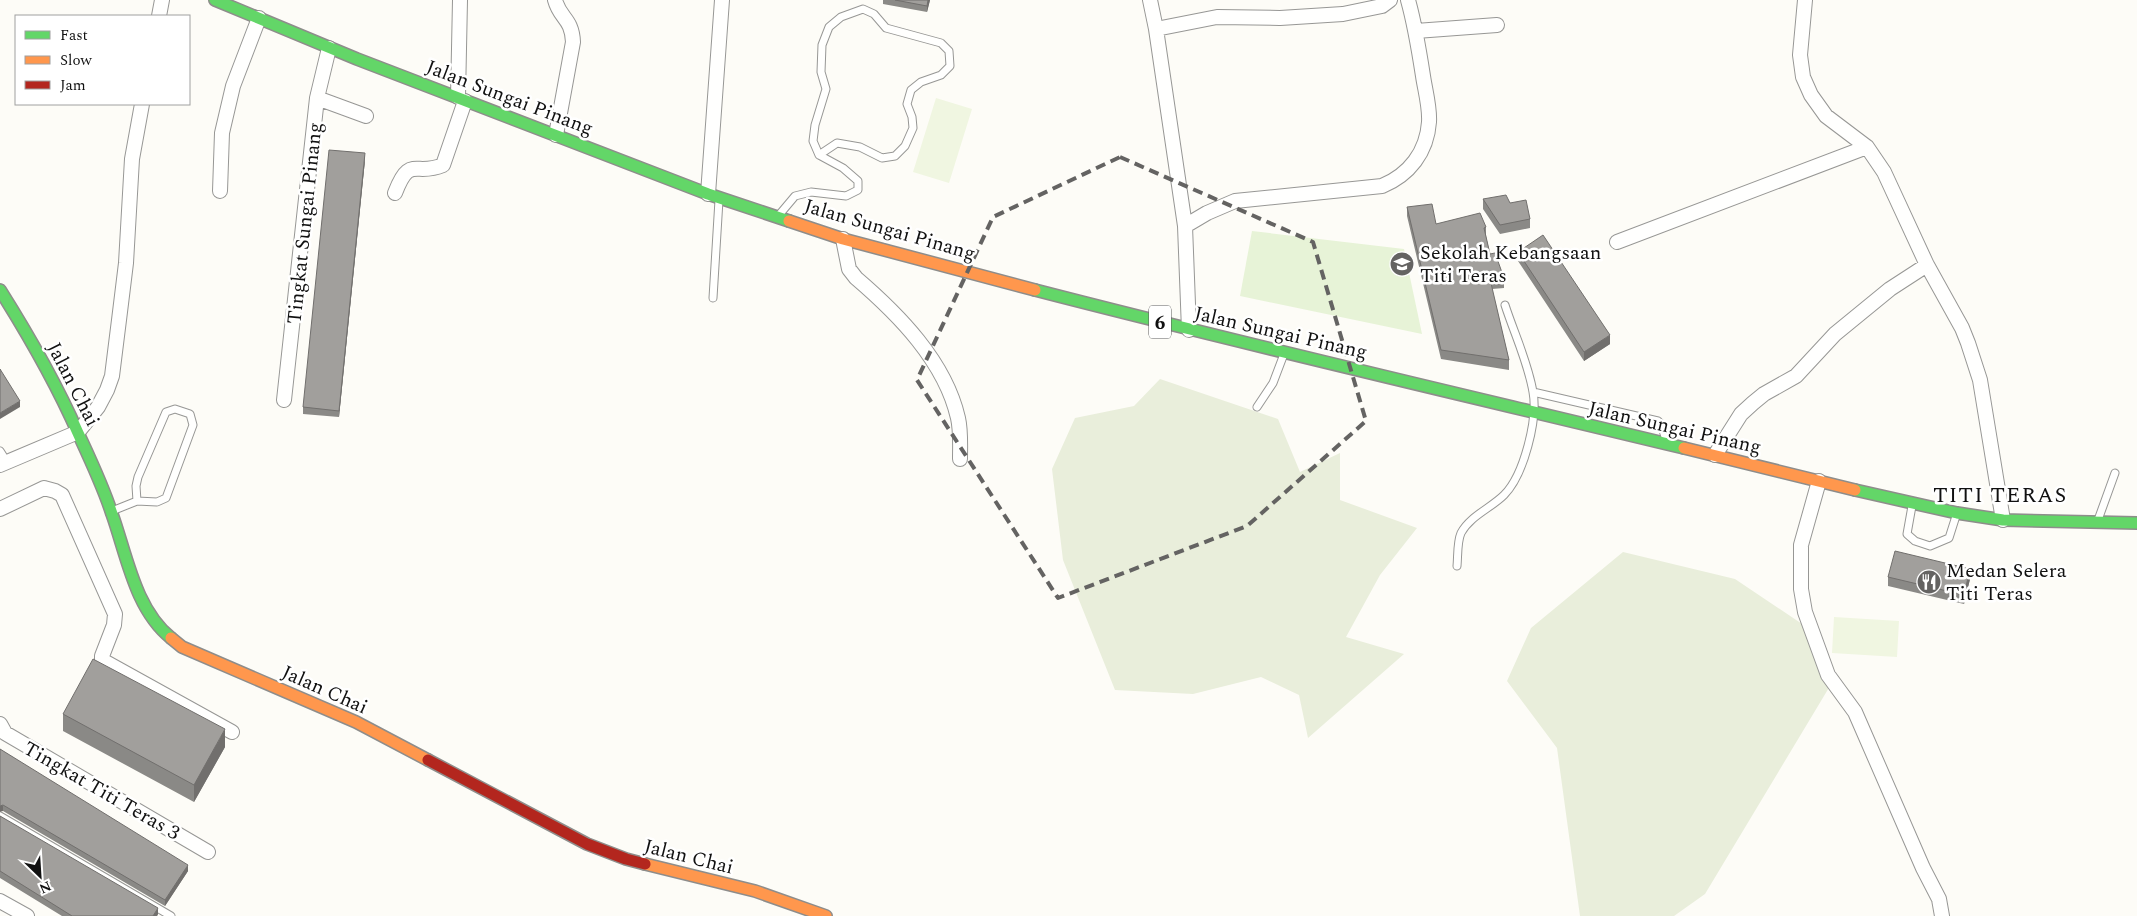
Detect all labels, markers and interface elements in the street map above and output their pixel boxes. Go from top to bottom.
legend [15,15,190,105]
text: Fast [60,24,88,47]
text: Slow [60,49,92,72]
street label: Jalan Sungai Pinang [422,52,598,144]
text: Jam [60,74,86,97]
street label: Tingkat Sungai Pinang [279,121,331,325]
street label: Jalan Sungai Pinang [800,191,979,269]
place label: Sekolah Kebangsaan Titi Teras [1420,238,1601,291]
school or university icon: Sekolah Kebangsaan Titi Teras [1389,251,1415,277]
street label: Jalan Sungai Pinang [1191,298,1370,368]
road number: 6 [1149,306,1171,338]
street label: Jalan Chai [39,337,107,432]
street label: Jalan Sungai Pinang [1585,393,1764,463]
district label: TITI TERAS [1933,479,2067,512]
place label: Medan Selera Titi Teras [1946,556,2067,609]
restaurant icon: Medan Selera Titi Teras [1916,569,1942,595]
street label: Jalan Chai [277,658,372,722]
street label: Tingkat Titi Teras 3 [18,734,185,848]
street label: Jalan Chai [641,831,737,883]
north arrow [15,851,65,901]
text: N [36,875,55,899]

